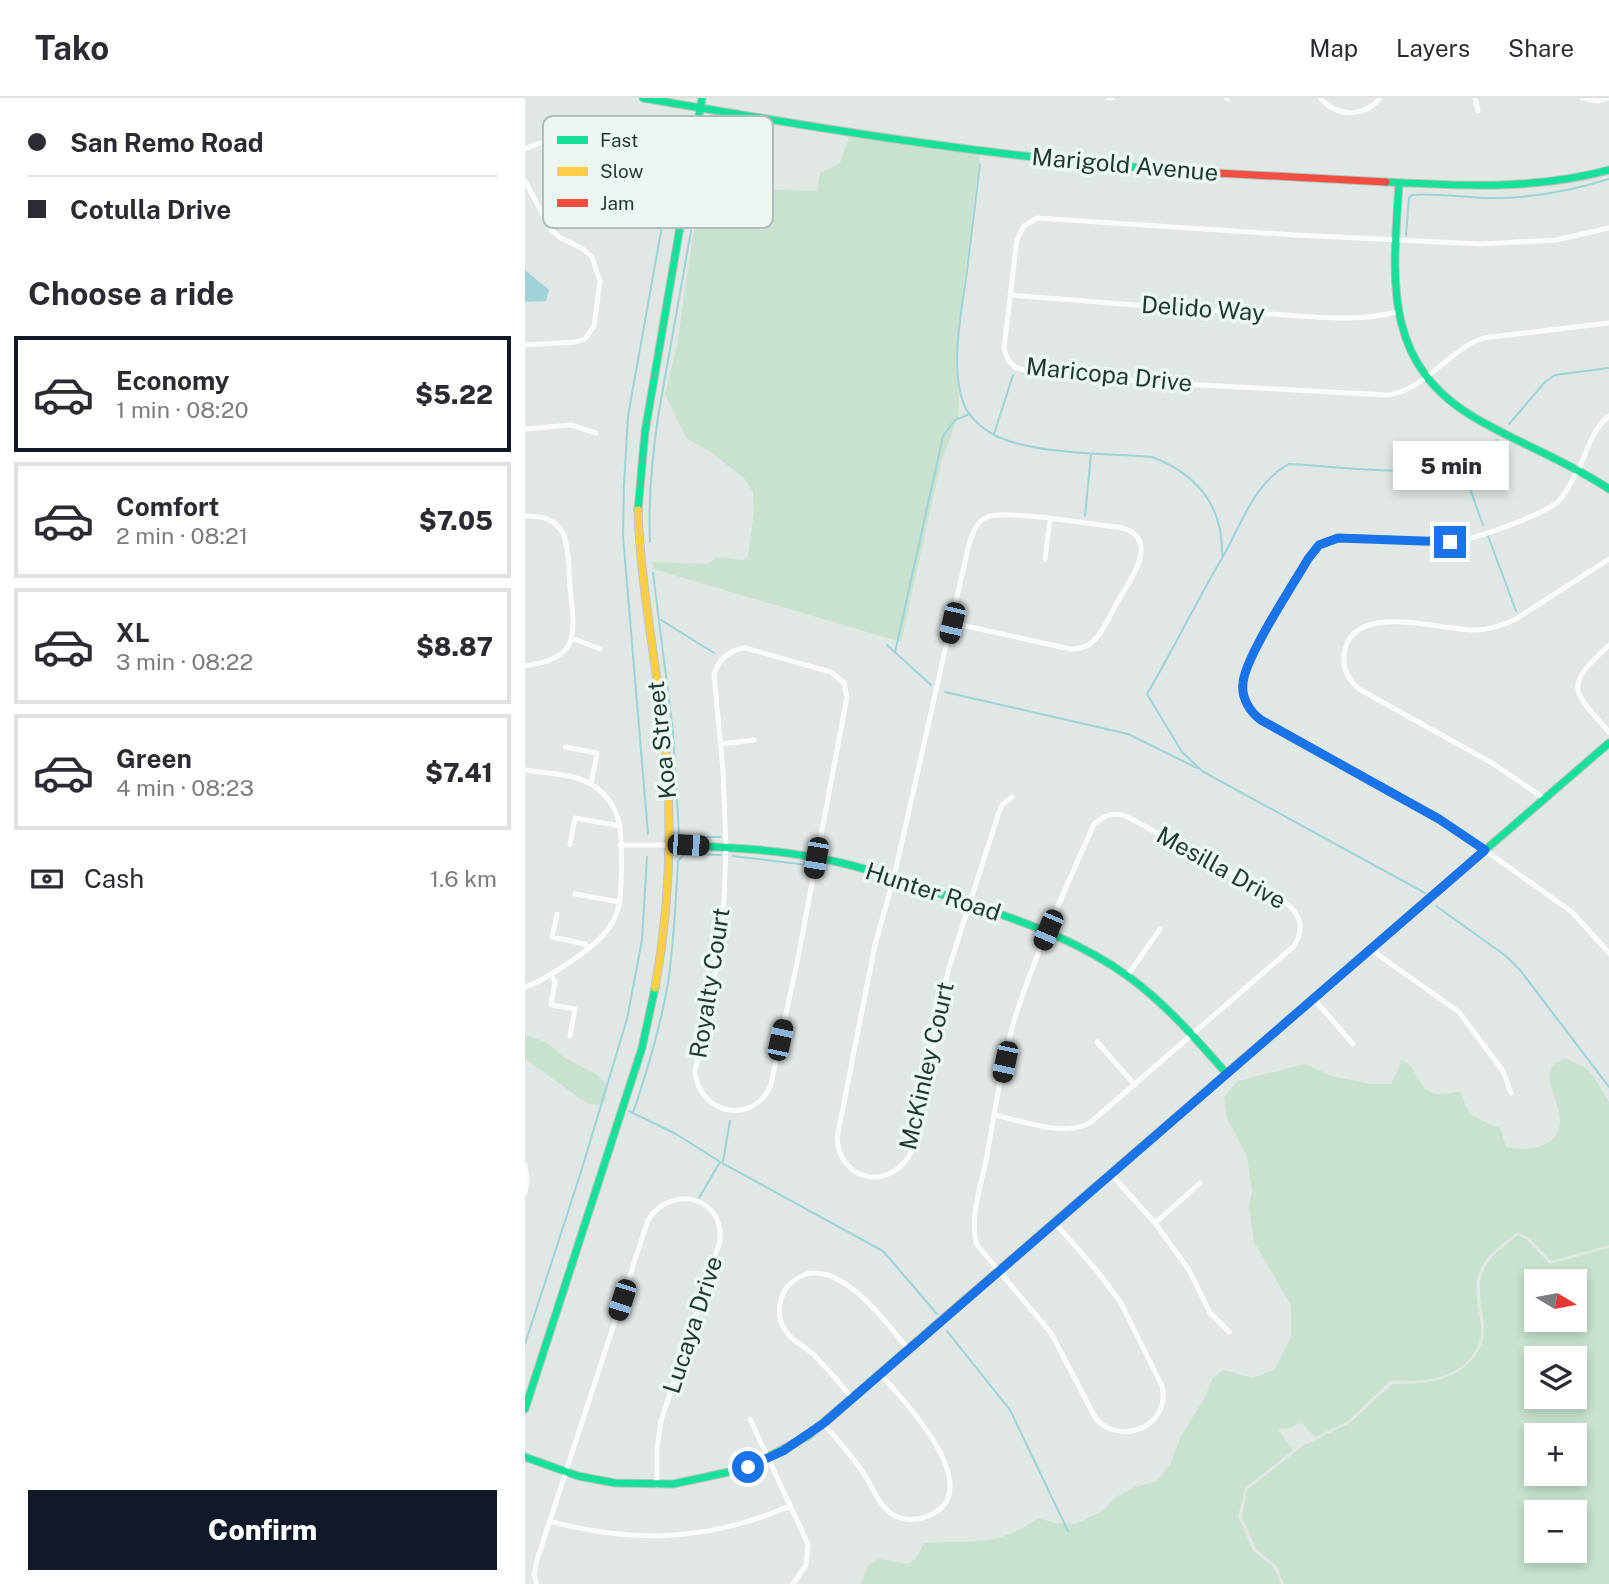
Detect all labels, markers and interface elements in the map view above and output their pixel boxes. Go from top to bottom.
text: Tako [35,29,109,67]
text: Map [1309,34,1358,62]
text: Layers [1396,34,1470,62]
text: Share [1508,34,1574,62]
legend [543,116,773,228]
text: San Remo Road [70,127,264,158]
text: Fast [600,129,638,151]
street label: Marigold Avenue [1031,142,1219,186]
text: Slow [600,160,644,182]
text: Jam [600,192,634,214]
text: Cotulla Drive [70,194,231,225]
text: Choose a ride [28,275,234,312]
street label: Delido Way [1140,290,1266,326]
street label: Maricopa Drive [1025,351,1194,397]
icon: car [32,363,95,426]
text: Economy [116,365,229,396]
text: $5.22 [415,379,493,410]
text: 1 min · 08:20 [116,396,249,423]
callout: 5 min [1392,440,1508,490]
text: 5 min [1420,452,1482,479]
icon: car [32,489,95,552]
text: Comfort [116,491,219,522]
text: $7.05 [419,505,493,536]
text: 2 min · 08:21 [116,522,248,549]
route end [1434,526,1466,558]
car [938,600,967,646]
icon: car [32,615,95,678]
text: XL [116,617,150,648]
text: $8.87 [416,631,493,662]
text: 3 min · 08:22 [116,648,253,675]
street label: Koa Street [641,680,681,800]
icon: car [32,741,95,804]
text: Green [116,743,192,774]
text: $7.41 [425,757,493,788]
text: 4 min · 08:23 [116,774,254,801]
street label: Mesilla Drive [1152,820,1291,914]
car [667,833,710,857]
car [803,835,830,881]
street label: Hunter Road [862,856,1004,926]
icon: cash [28,860,66,898]
text: Cash [84,863,144,894]
text: 1.6 km [430,865,497,892]
street label: Royalty Court [683,906,735,1060]
car [1031,907,1066,953]
street label: McKinley Court [893,979,959,1152]
car [766,1017,795,1063]
car [991,1039,1020,1085]
street label: Lucaya Drive [657,1253,727,1397]
north arrow [1524,1269,1587,1332]
map controls [1524,1269,1587,1563]
car [606,1277,639,1323]
button: layers [1524,1346,1587,1409]
button: + [1524,1423,1587,1486]
route start [732,1451,764,1483]
button: Confirm [28,1490,497,1570]
button: − [1524,1500,1587,1563]

